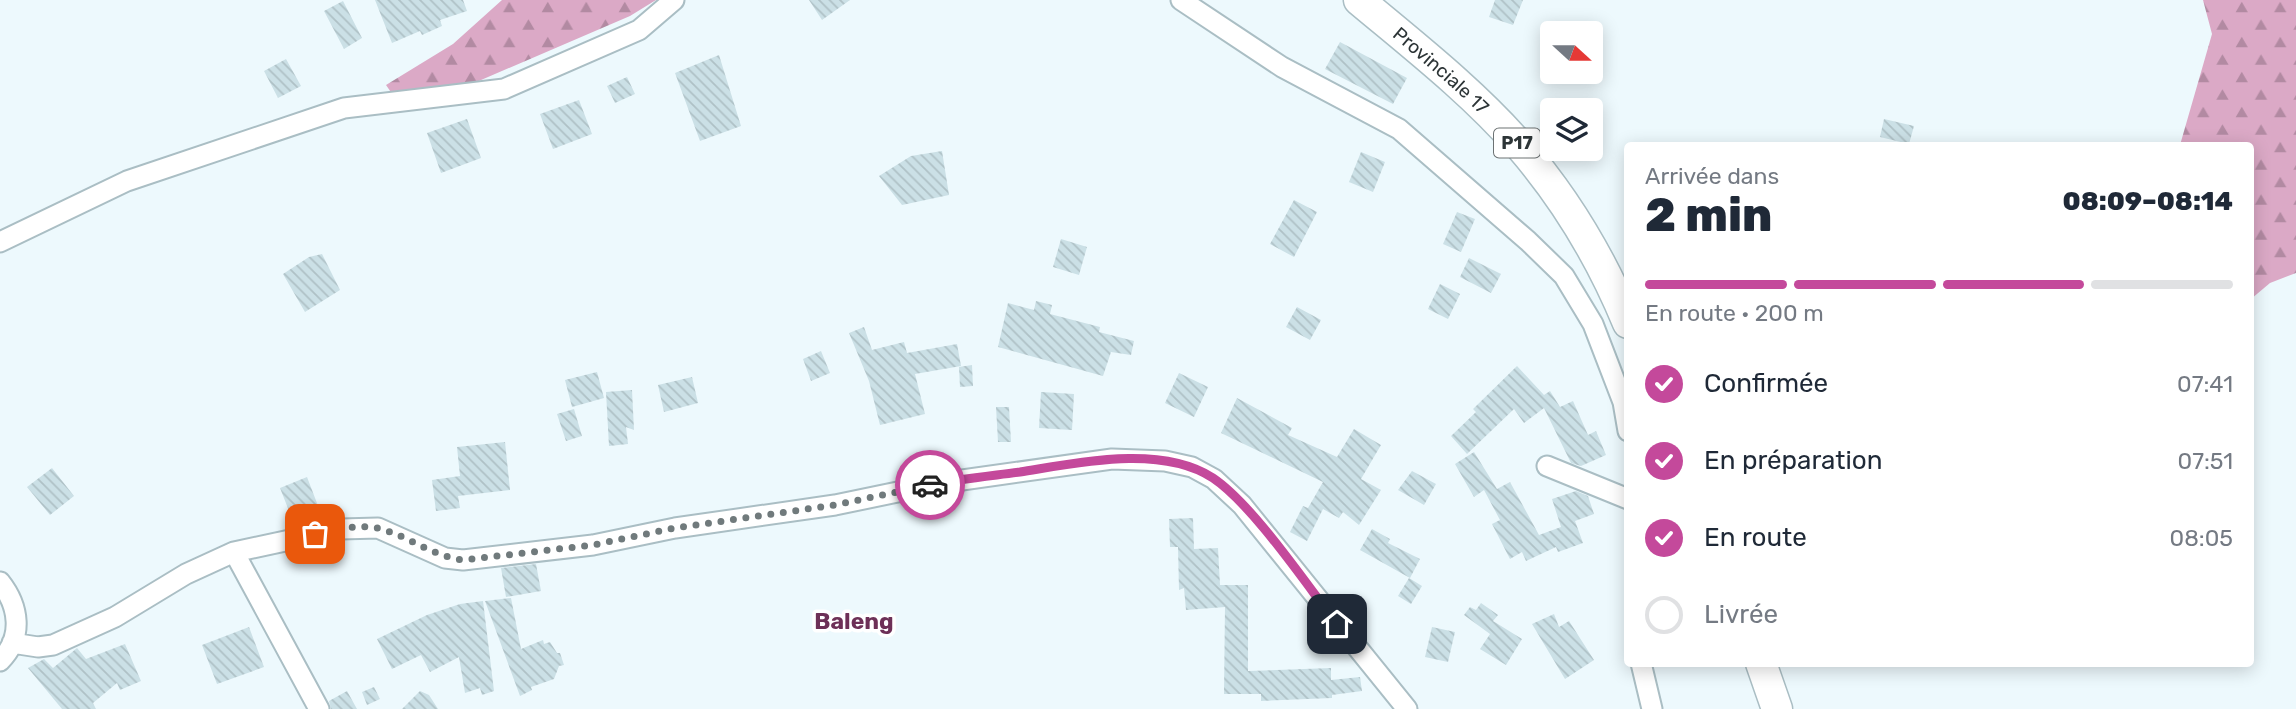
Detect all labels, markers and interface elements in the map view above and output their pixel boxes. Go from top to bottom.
north arrow [1540,21,1603,84]
map controls [1540,21,1603,161]
street label: Provinciale 17 [1388,22,1494,119]
button: layers [1540,98,1603,161]
road number: P17 [1494,128,1540,158]
text: Arrivée dans [1645,162,1779,190]
text: 08:09–08:14 [2063,186,2233,217]
text: 2 min [1645,188,1772,243]
text: En route · 200 m [1645,299,1824,327]
icon: check [1645,365,1683,403]
text: Confirmée [1704,368,1828,399]
text: 07:41 [2177,370,2233,398]
icon: check [1645,442,1683,480]
text: En préparation [1704,445,1882,476]
text: 07:51 [2178,447,2233,475]
courier [895,450,965,520]
icon: car [911,466,949,504]
pin [285,504,345,564]
icon: bag [296,515,334,553]
icon: check [1645,519,1683,557]
text: En route [1704,522,1807,553]
text: 08:05 [2170,524,2233,552]
pin [1307,594,1367,654]
text: Livrée [1704,599,1778,630]
icon: home [1318,605,1356,643]
district label: Baleng [814,607,894,635]

